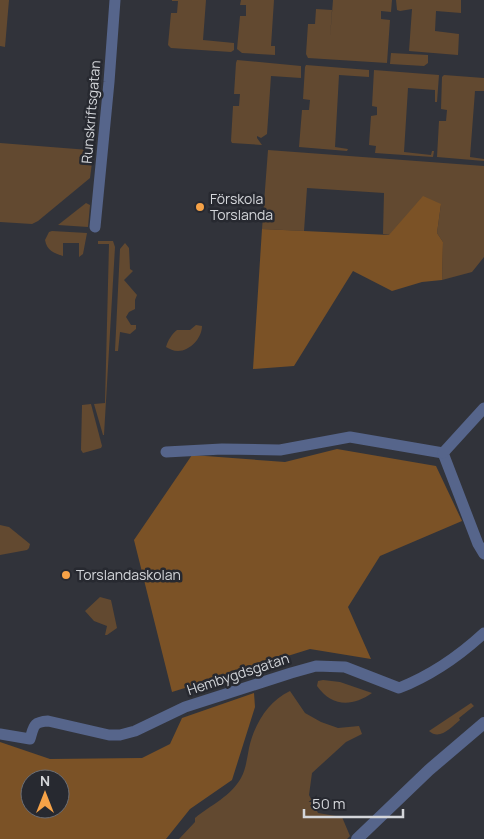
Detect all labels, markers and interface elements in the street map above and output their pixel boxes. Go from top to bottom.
street label: Runskriftsgatan [77,59,104,164]
place label: Förskola Torslanda [210,189,273,224]
marker: Förskola Torslanda [194,201,206,213]
place label: Torslandaskolan [76,565,181,584]
marker: Torslandaskolan [60,569,72,581]
street label: Hembygdsgatan [184,648,291,699]
north arrow [20,769,70,819]
text: N [40,771,50,790]
scale bar [304,786,403,818]
text: 50 m [312,793,346,814]

